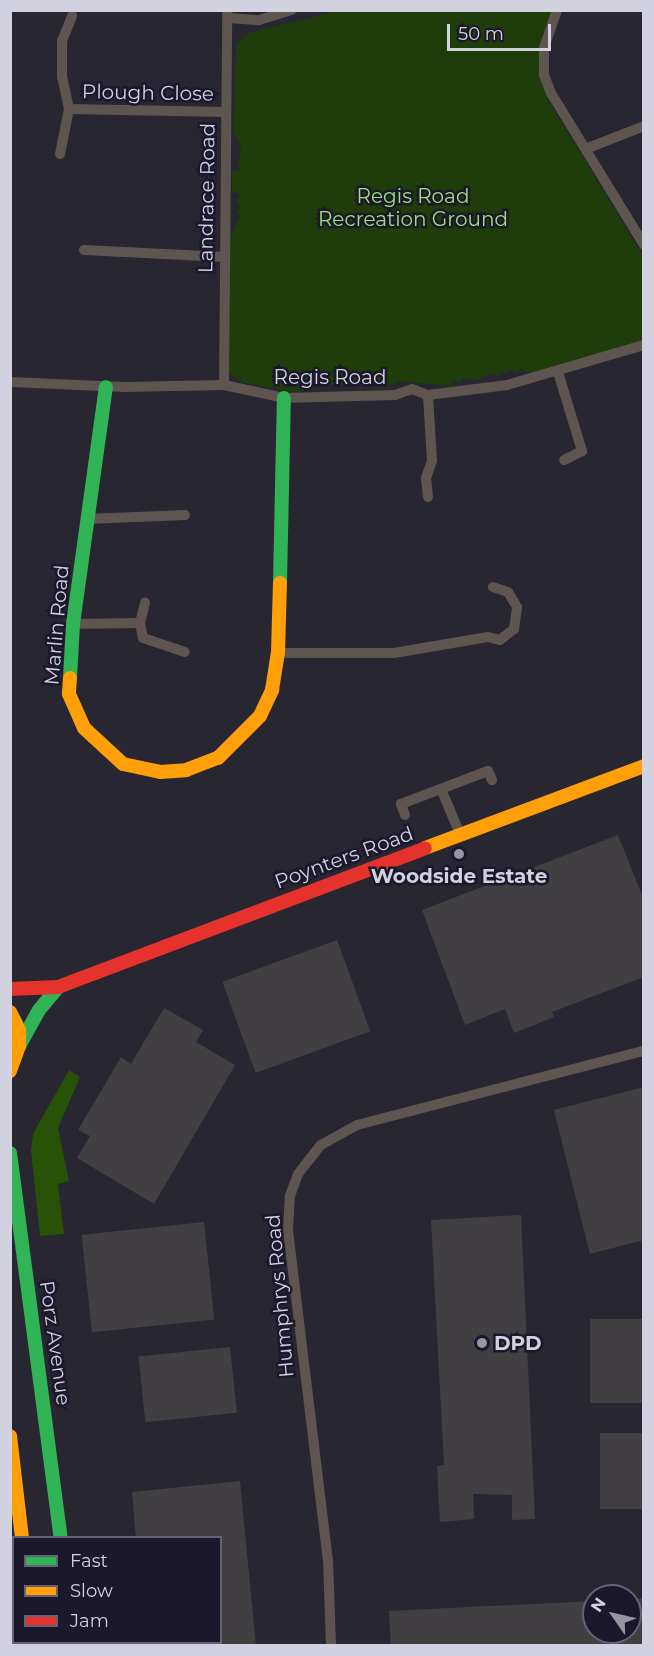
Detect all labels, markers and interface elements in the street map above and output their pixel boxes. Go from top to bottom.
scale bar [450,12,554,50]
text: 50 m [458,23,504,45]
street label: Plough Close [82,80,214,106]
street label: Landrace Road [194,123,220,273]
park label: Regis Road Recreation Ground [318,185,508,232]
street label: Regis Road [274,365,386,389]
street label: Marlin Road [40,564,74,686]
street label: Poynters Road [271,822,417,894]
marker: Woodside Estate [452,847,466,861]
place label: Woodside Estate [371,864,547,888]
street label: Humphrys Road [261,1213,299,1379]
street label: Porz Avenue [34,1279,76,1407]
place label: DPD [494,1331,541,1355]
marker: DPD [475,1336,489,1350]
legend [12,1536,222,1644]
text: Fast [70,1550,108,1572]
text: Slow [70,1580,113,1602]
north arrow [582,1584,642,1644]
text: N [587,1594,610,1615]
text: Jam [70,1610,109,1632]

